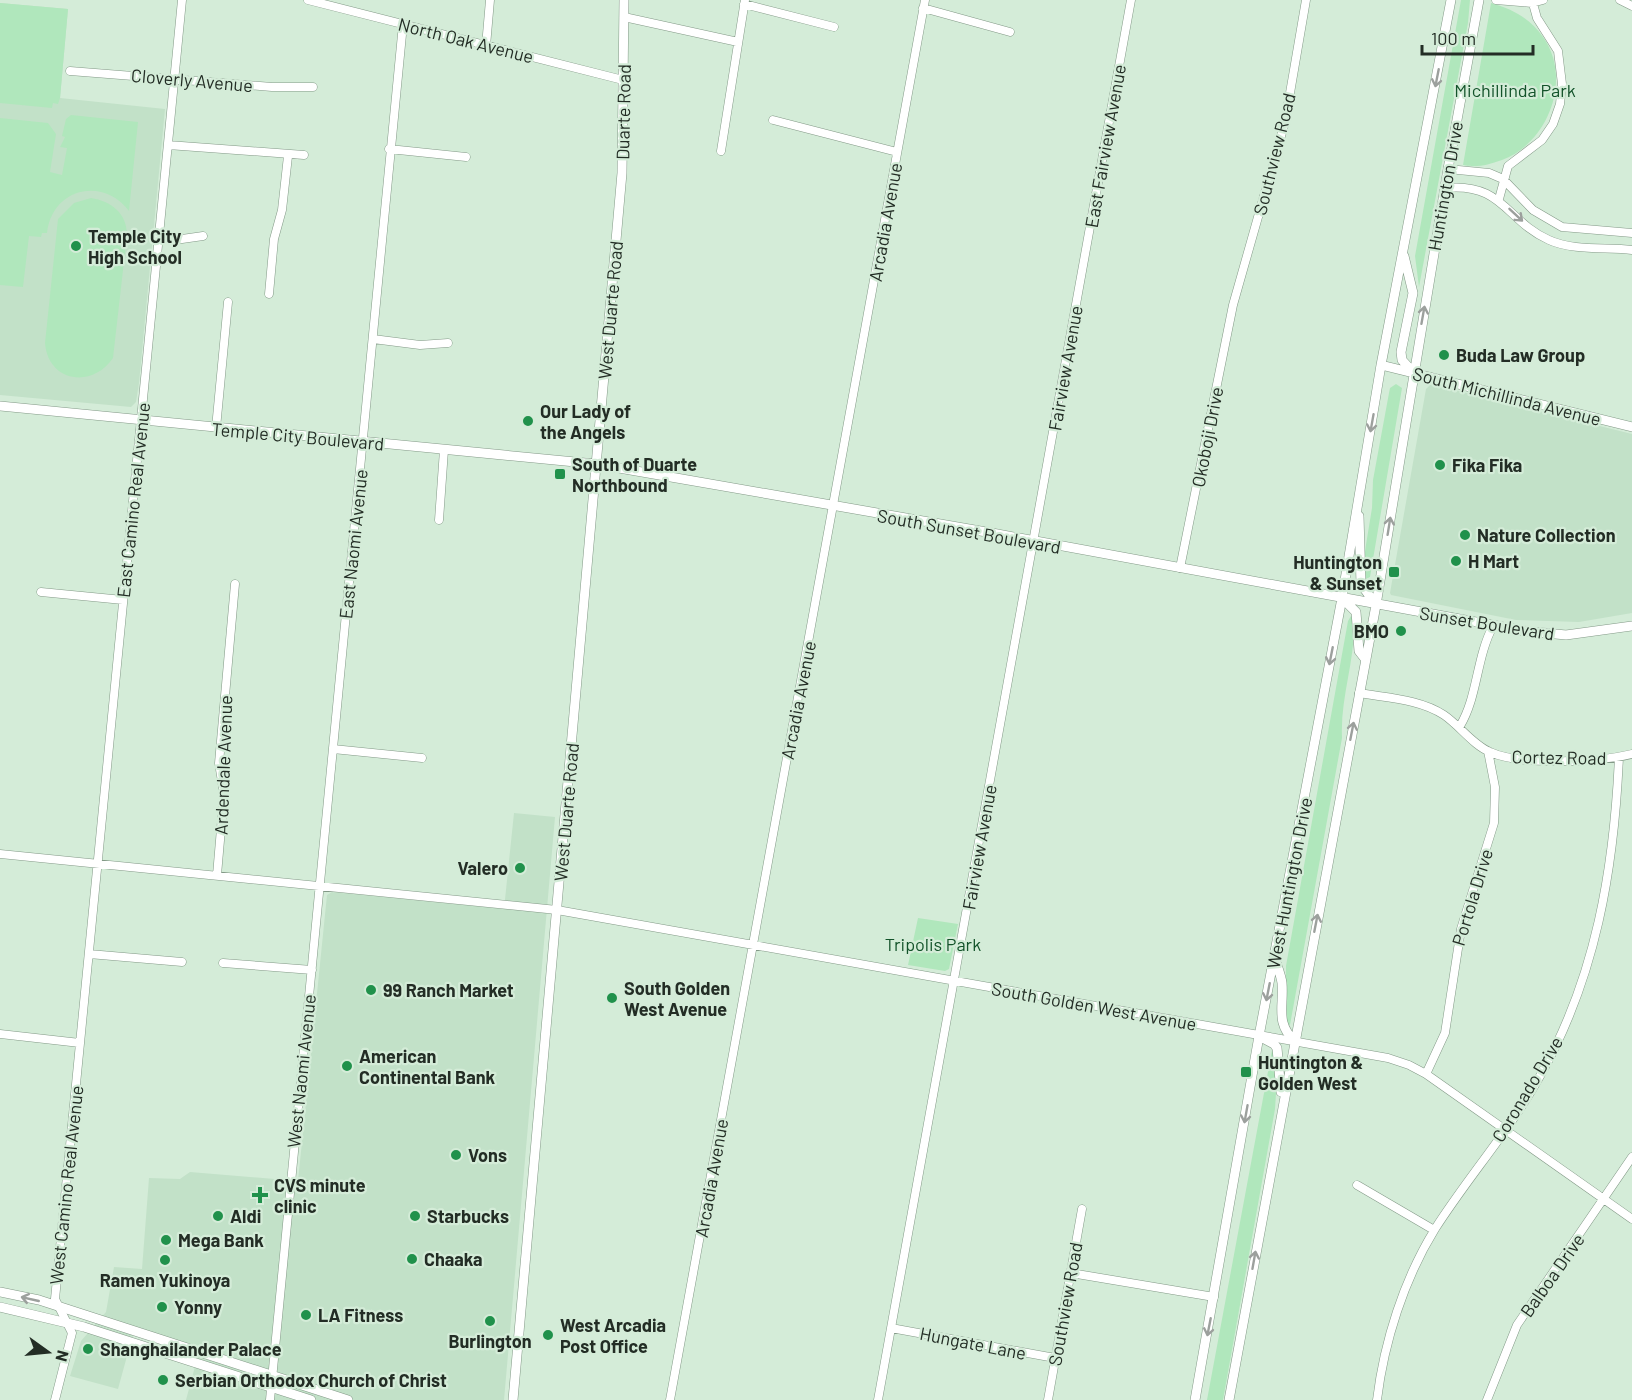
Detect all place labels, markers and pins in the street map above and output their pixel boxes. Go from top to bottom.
place label: Temple City High School [88,225,182,268]
marker: Temple City High School [69,239,83,253]
place label: Buda Law Group [1456,344,1585,366]
marker: Buda Law Group [1437,348,1451,362]
place label: Our Lady of the Angels [540,400,631,443]
marker: Our Lady of the Angels [521,414,535,428]
place label: South of Duarte Northbound [572,453,697,496]
place label: Fika Fika [1452,454,1522,476]
marker: Fika Fika [1433,458,1447,472]
marker: South of Duarte Northbound [553,467,567,481]
place label: Nature Collection [1477,524,1616,546]
marker: Nature Collection [1458,528,1472,542]
place label: H Mart [1468,550,1519,572]
place label: Huntington & Sunset [1293,551,1382,594]
marker: H Mart [1449,554,1463,568]
marker: Huntington & Sunset [1387,565,1401,579]
place label: BMO [1354,620,1389,642]
marker: BMO [1394,624,1408,638]
place label: Valero [457,857,508,879]
marker: Valero [513,861,527,875]
place label: South Golden West Avenue [624,977,730,1020]
place label: 99 Ranch Market [383,979,514,1001]
marker: 99 Ranch Market [364,983,378,997]
marker: South Golden West Avenue [605,991,619,1005]
place label: American Continental Bank [359,1045,495,1088]
place label: Huntington & Golden West [1258,1051,1363,1094]
marker: American Continental Bank [340,1059,354,1073]
marker: Huntington & Golden West [1239,1065,1253,1079]
place label: Vons [468,1144,507,1166]
marker: Vons [449,1148,463,1162]
place label: CVS minute clinic [274,1174,366,1217]
marker: CVS minute clinic [251,1186,269,1204]
place label: Aldi [230,1205,261,1227]
place label: Starbucks [427,1205,509,1227]
marker: Aldi [211,1209,225,1223]
marker: Starbucks [408,1209,422,1223]
place label: Mega Bank [178,1229,264,1251]
marker: Mega Bank [159,1233,173,1247]
place label: Chaaka [424,1248,483,1270]
marker: Chaaka [405,1252,419,1266]
marker: Ramen Yukinoya [158,1253,172,1267]
place label: Ramen Yukinoya [100,1269,230,1291]
place label: Yonny [174,1296,222,1318]
marker: Yonny [155,1300,169,1314]
place label: LA Fitness [318,1304,403,1326]
marker: LA Fitness [299,1308,313,1322]
marker: Burlington [483,1314,497,1328]
place label: West Arcadia Post Office [560,1314,666,1357]
marker: West Arcadia Post Office [541,1328,555,1342]
place label: Burlington [448,1330,532,1352]
place label: Shanghailander Palace [100,1338,282,1360]
marker: Shanghailander Palace [81,1342,95,1356]
place label: Serbian Orthodox Church of Christ [175,1369,447,1391]
marker: Serbian Orthodox Church of Christ [156,1373,170,1387]

